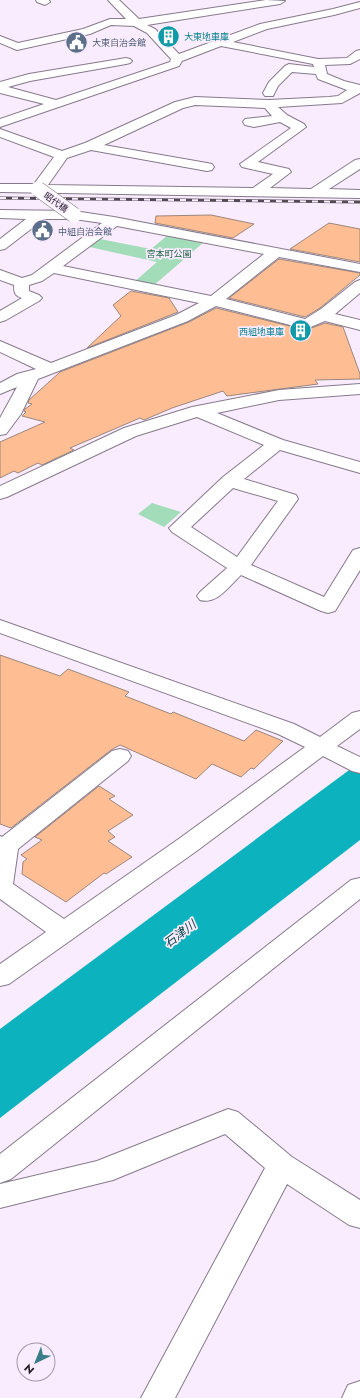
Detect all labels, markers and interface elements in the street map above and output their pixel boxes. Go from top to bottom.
building icon: 大東地車庫 [156,23,182,49]
public building icon: 大東自治会館 [64,29,90,55]
place label: 大東地車庫 [184,30,229,43]
place label: 大東自治会館 [92,36,146,49]
street label: 昭代橋 [41,189,71,215]
public building icon: 中組自治会館 [29,218,55,244]
place label: 中組自治会館 [58,225,112,238]
park label: 宮本町公園 [146,247,192,260]
building icon: 西組地車庫 [287,318,313,344]
place label: 西組地車庫 [239,325,284,338]
water label: 石津川 [160,915,201,952]
north arrow [16,1342,56,1382]
text: N [21,1360,38,1378]

